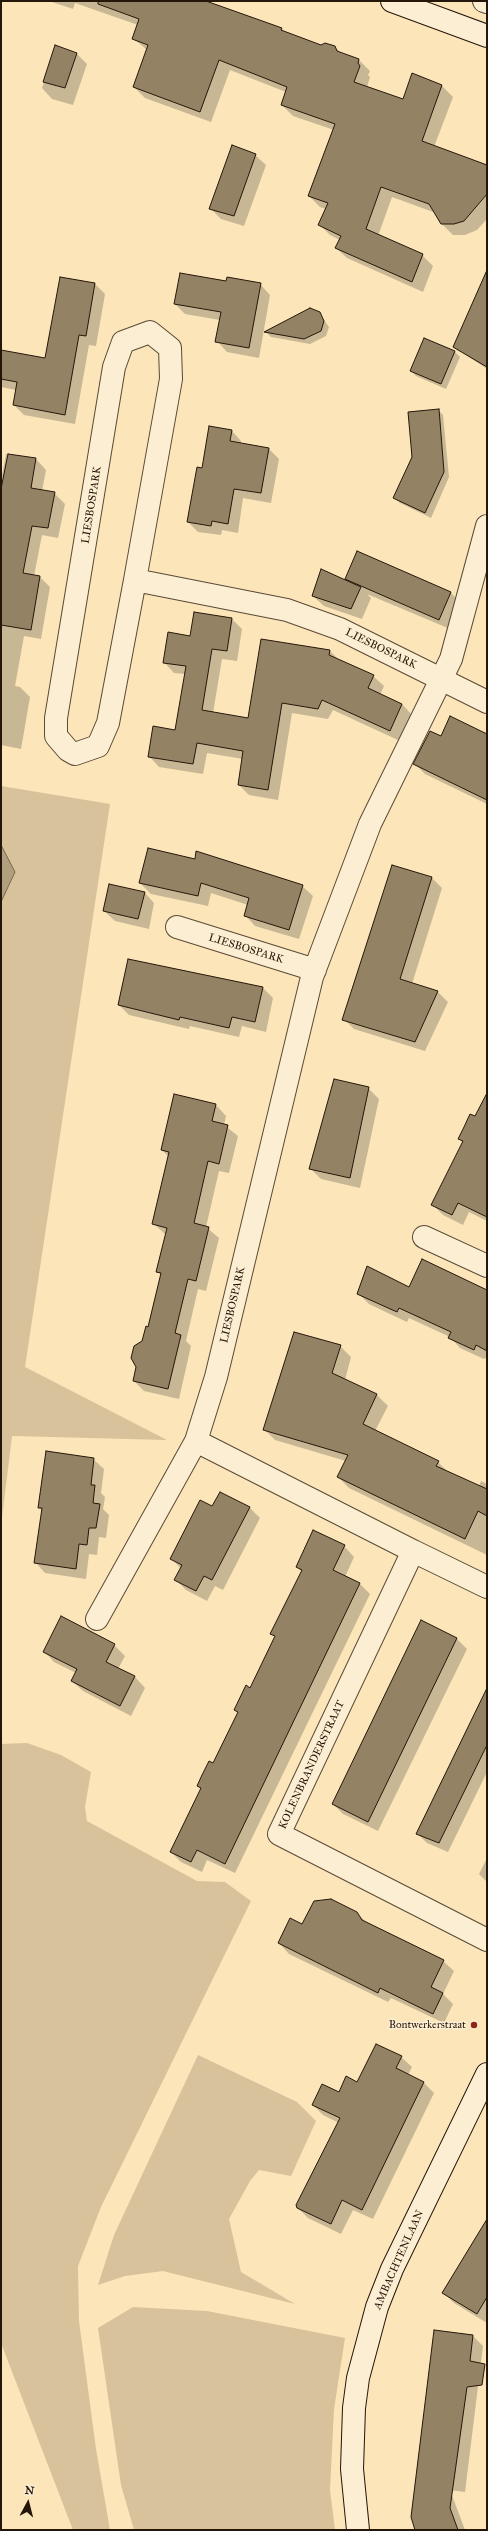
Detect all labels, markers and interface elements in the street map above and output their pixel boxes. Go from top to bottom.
street label: LIESBOSPARK [79,465,105,545]
street label: LIESBOSPARK [343,626,419,672]
street label: LIESBOSPARK [207,931,285,967]
street label: LIESBOSPARK [218,1266,248,1344]
street label: KOLENBRANDERSTRAAT [276,1699,348,1831]
place label: Bontwerkerstraat [389,2018,466,2032]
marker: Bontwerkerstraat [469,2020,479,2030]
street label: AMBACHTENLAAN [371,2208,427,2312]
north arrow [8,2483,48,2523]
text: N [24,2484,35,2498]

